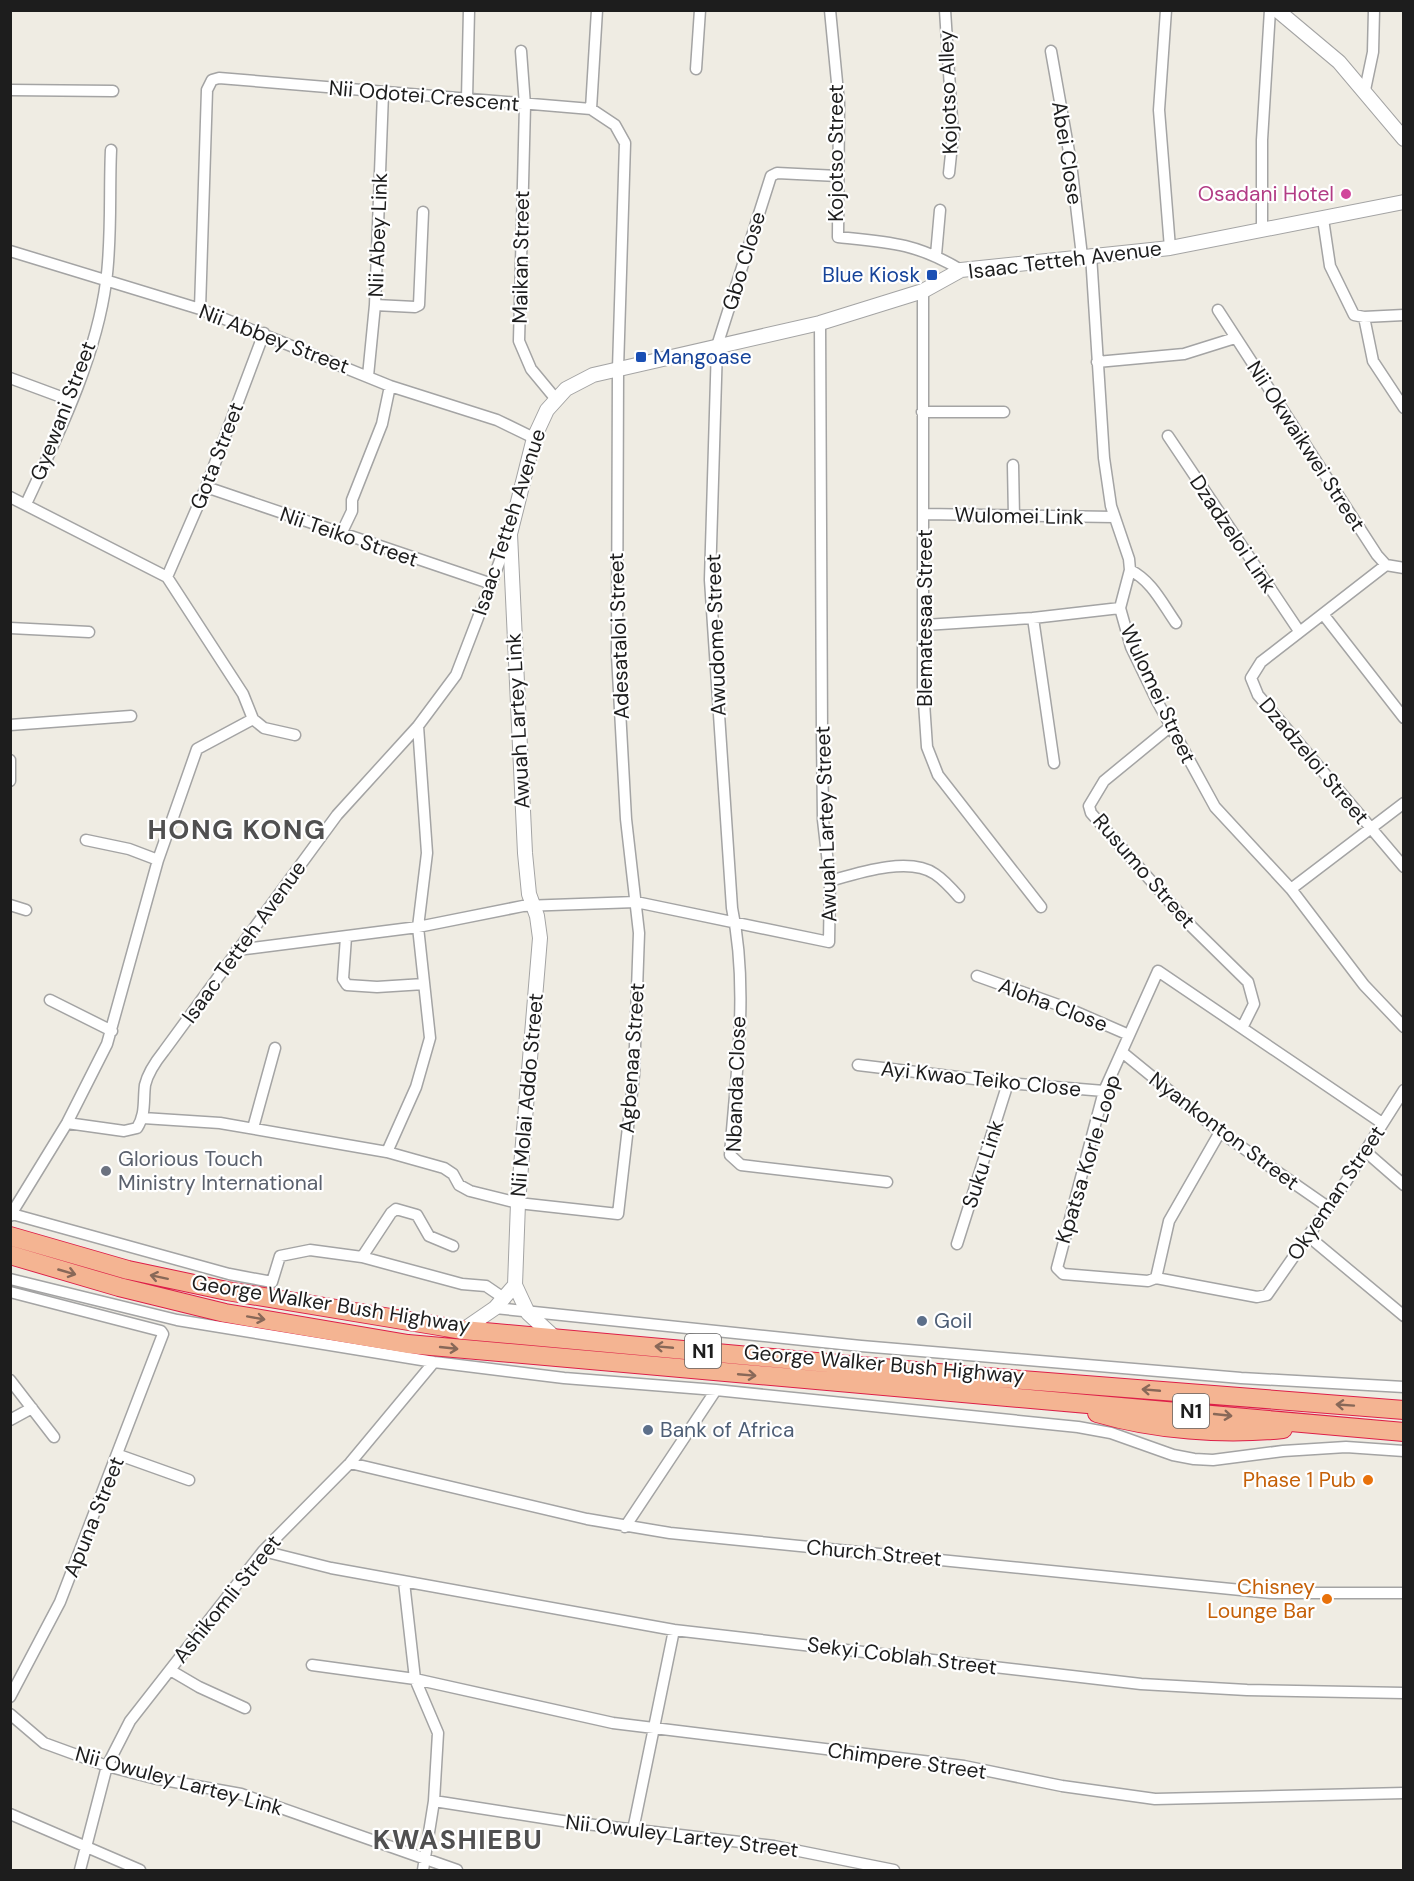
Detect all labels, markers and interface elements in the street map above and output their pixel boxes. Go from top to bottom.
street label: Kojotso Alley [932,29,964,155]
street label: Nii Odotei Crescent [328,74,520,118]
street label: Kojotso Street [822,84,850,222]
street label: Abei Close [1045,99,1089,207]
street label: Nii Abey Link [362,172,394,298]
place label: Osadani Hotel [1198,180,1334,208]
marker: Osadani Hotel [1339,187,1353,201]
street label: Maikan Street [506,190,536,324]
street label: Gbo Close [716,208,772,314]
street label: Isaac Tetteh Avenue [967,234,1163,286]
place label: Blue Kiosk [822,261,920,289]
marker: Blue Kiosk [925,268,939,282]
street label: Nii Abbey Street [195,297,353,381]
street label: Gyewani Street [24,337,102,485]
place label: Mangoase [653,343,752,371]
marker: Mangoase [634,350,648,364]
street label: Nii Okwaikwei Street [1241,356,1371,536]
street label: Gota Street [184,398,250,514]
street label: Isaac Tetteh Avenue [466,425,552,619]
street label: Dzadzeloi Link [1183,469,1283,599]
street label: Nii Teiko Street [276,500,422,574]
street label: Wulomei Link [954,501,1084,531]
street label: Blematesaa Street [911,529,939,707]
street label: Adesataloi Street [602,552,636,720]
street label: Awudome Street [699,553,733,717]
street label: Wulomei Street [1114,620,1202,768]
street label: Awuah Lartey Link [499,632,537,810]
street label: Dzadzeloi Street [1253,692,1375,830]
street label: Awuah Lartey Street [809,725,843,923]
street label: Rusumo Street [1086,808,1202,934]
district label: HONG KONG [147,812,327,847]
street label: Isaac Tetteh Avenue [176,855,313,1029]
street label: Aloha Close [994,971,1112,1039]
street label: Agbenaa Street [613,982,651,1134]
street label: Nii Molai Addo Street [504,992,550,1198]
street label: Nbanda Close [720,1015,752,1152]
street label: Ayi Kwao Teiko Close [880,1055,1083,1103]
street label: Nyankonton Street [1143,1065,1305,1197]
street label: Kpatsa Korle Loop [1049,1071,1127,1247]
street label: Suku Link [956,1116,1011,1212]
street label: Okyeman Street [1281,1120,1391,1266]
place label: Glorious Touch Ministry International [118,1145,323,1197]
marker: Glorious Touch Ministry International [99,1164,113,1178]
one-way arrow [57,1267,76,1278]
street label: George Walker Bush Highway [190,1268,473,1340]
one-way arrow [150,1271,169,1282]
place label: Goil [934,1307,972,1335]
one-way arrow [246,1313,265,1324]
marker: Goil [915,1314,929,1328]
road number: N1 [685,1334,721,1368]
street label: George Walker Bush Highway [743,1338,1026,1390]
one-way arrow [654,1341,674,1352]
one-way arrow [438,1343,458,1354]
one-way arrow [737,1370,757,1381]
one-way arrow [1141,1384,1161,1395]
road number: N1 [1173,1394,1209,1428]
one-way arrow [1336,1399,1356,1410]
one-way arrow [1213,1410,1233,1421]
place label: Bank of Africa [660,1416,794,1444]
marker: Bank of Africa [641,1423,655,1437]
street label: Apuna Street [57,1453,131,1581]
place label: Phase 1 Pub [1243,1466,1356,1494]
marker: Phase 1 Pub [1361,1473,1375,1487]
street label: Ashikomli Street [167,1529,287,1669]
street label: Church Street [805,1533,943,1573]
place label: Chisney Lounge Bar [1207,1573,1315,1625]
marker: Chisney Lounge Bar [1320,1592,1334,1606]
street label: Sekyi Coblah Street [806,1630,998,1682]
street label: Chimpere Street [826,1736,988,1786]
street label: Nii Owuley Lartey Link [72,1740,286,1822]
street label: Nii Owuley Lartey Street [564,1808,800,1864]
district label: KWASHIEBU [373,1822,543,1857]

